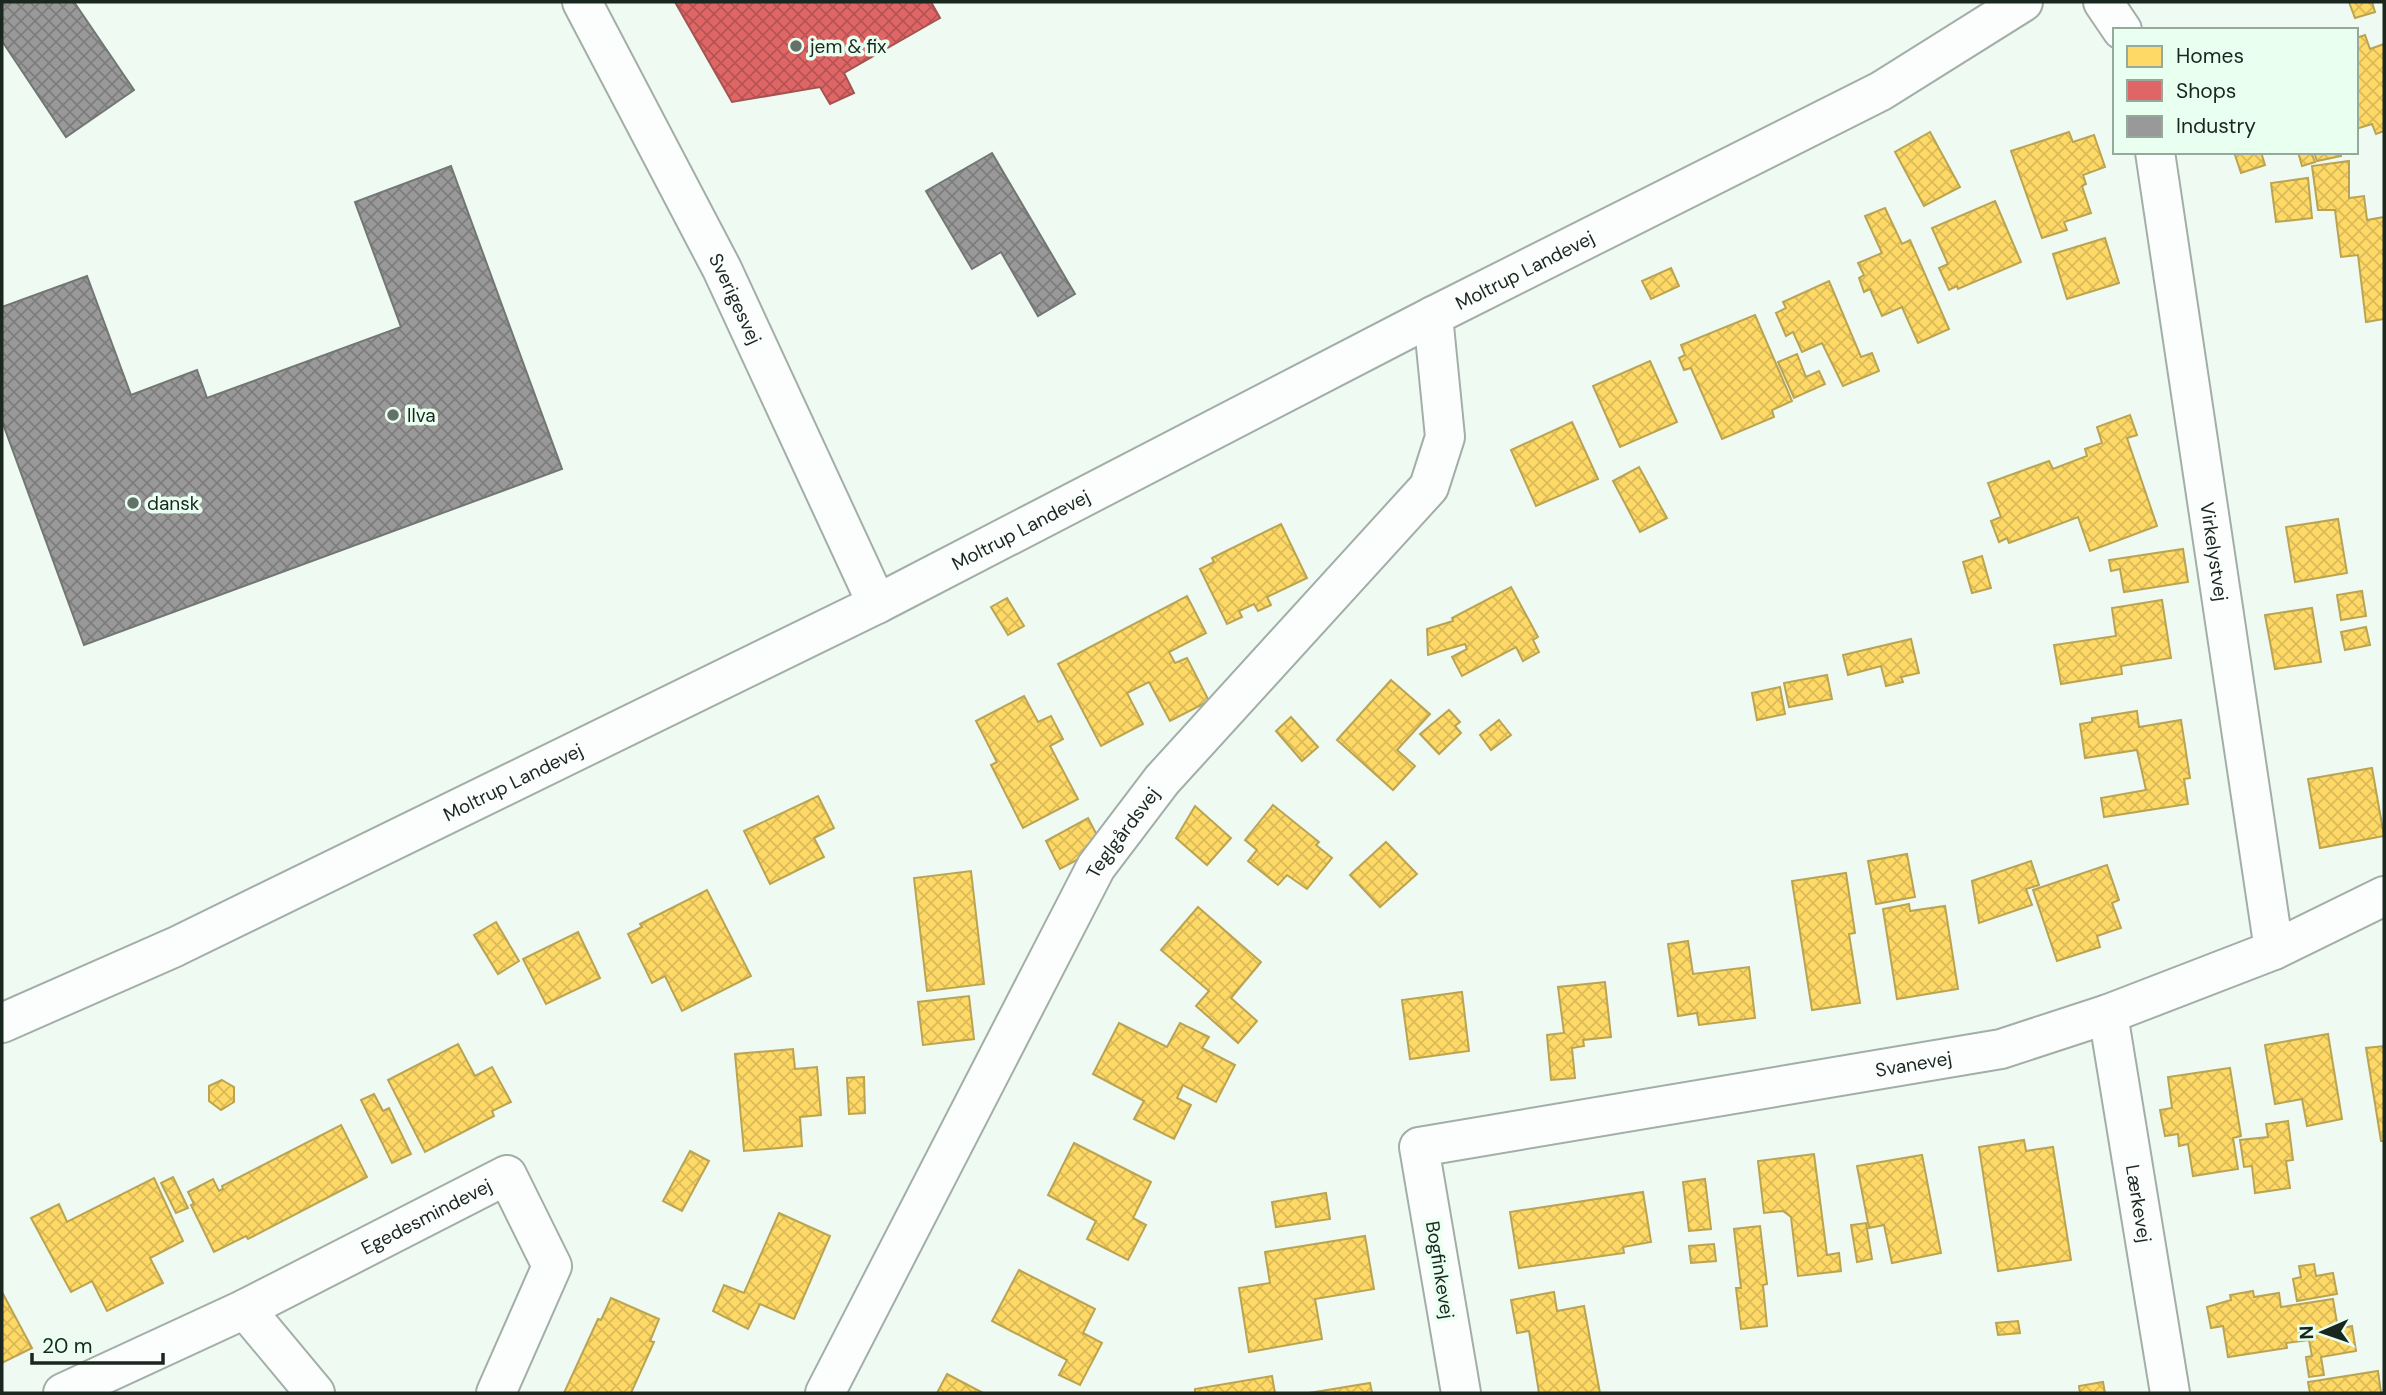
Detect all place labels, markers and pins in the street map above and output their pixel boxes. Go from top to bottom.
place label: jem & fix [809,34,887,59]
marker: jem & fix [788,38,804,54]
place label: Ilva [407,403,436,428]
marker: Ilva [385,407,401,423]
place label: dansk [147,491,200,516]
marker: dansk [125,495,141,511]

